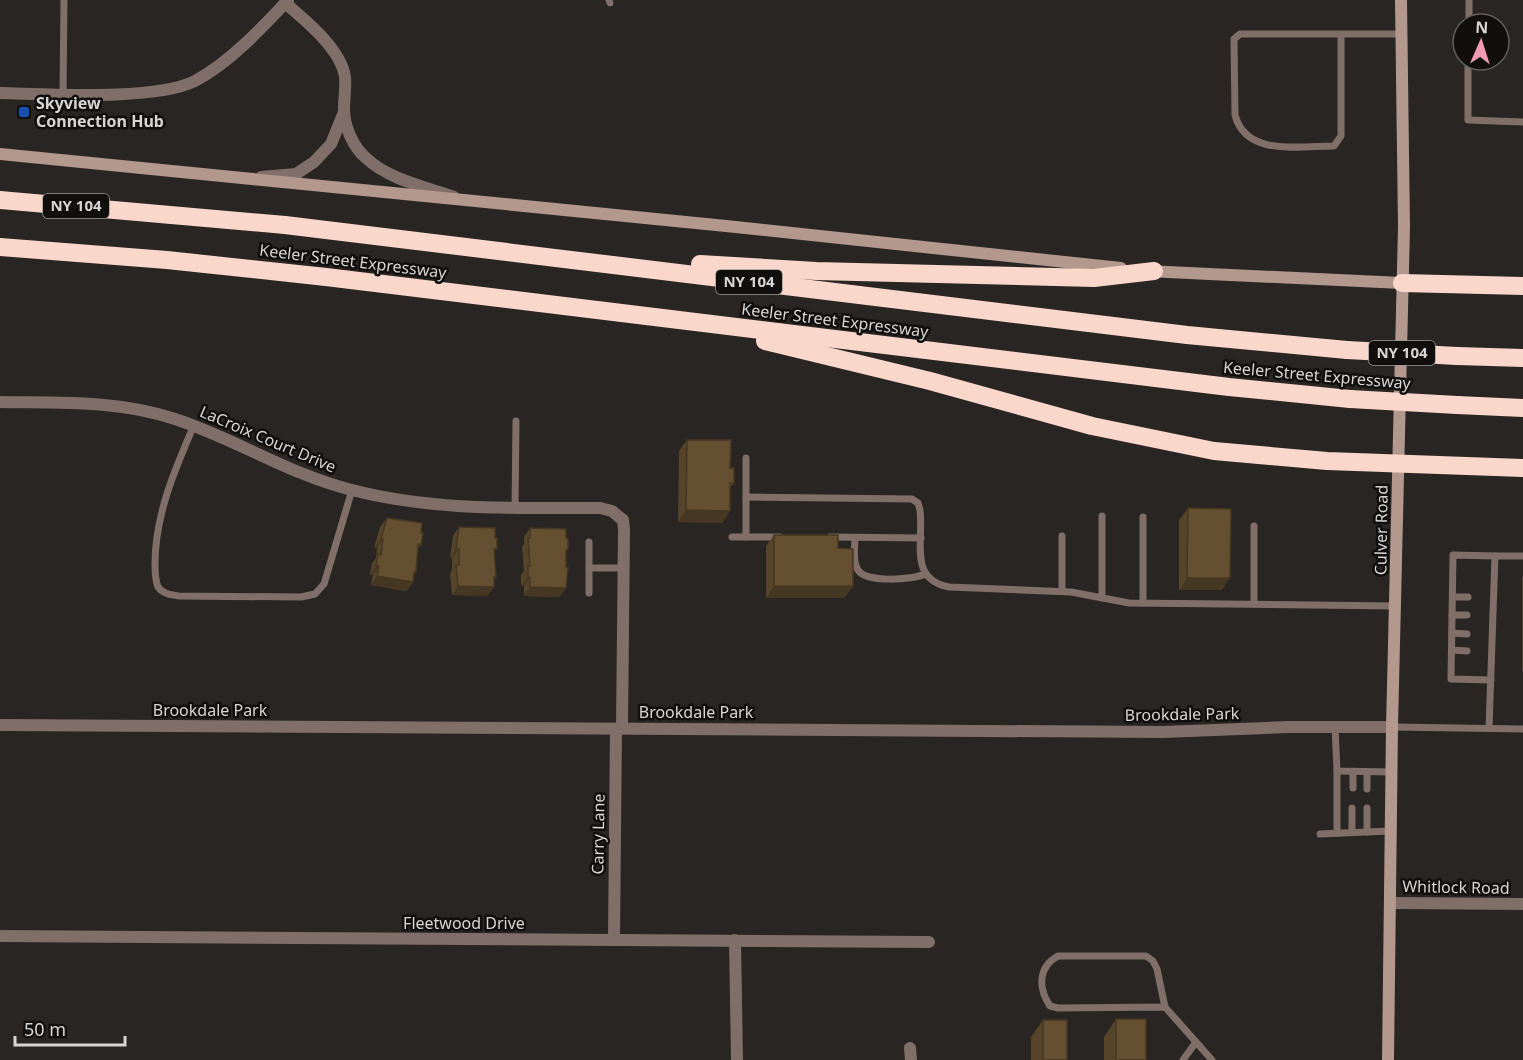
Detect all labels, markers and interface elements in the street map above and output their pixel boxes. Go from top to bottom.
north arrow [1451,12,1511,72]
text: N [1475,16,1489,38]
place label: Skyview Connection Hub [36,92,164,132]
marker: Skyview Connection Hub [17,105,31,119]
road number: NY 104 [43,194,109,218]
street label: Keeler Street Expressway [258,239,449,283]
road number: NY 104 [716,270,782,294]
street label: Keeler Street Expressway [740,298,931,342]
road number: NY 104 [1369,341,1435,365]
street label: Keeler Street Expressway [1222,356,1413,394]
street label: LaCroix Court Drive [197,400,339,478]
street label: Culver Road [1369,485,1393,575]
street label: Brookdale Park [153,699,268,721]
street label: Brookdale Park [639,701,754,723]
street label: Brookdale Park [1125,702,1240,726]
street label: Carry Lane [586,793,610,875]
street label: Whitlock Road [1402,875,1510,899]
street label: Fleetwood Drive [403,912,525,934]
scale bar [15,1009,124,1047]
text: 50 m [24,1017,66,1041]

